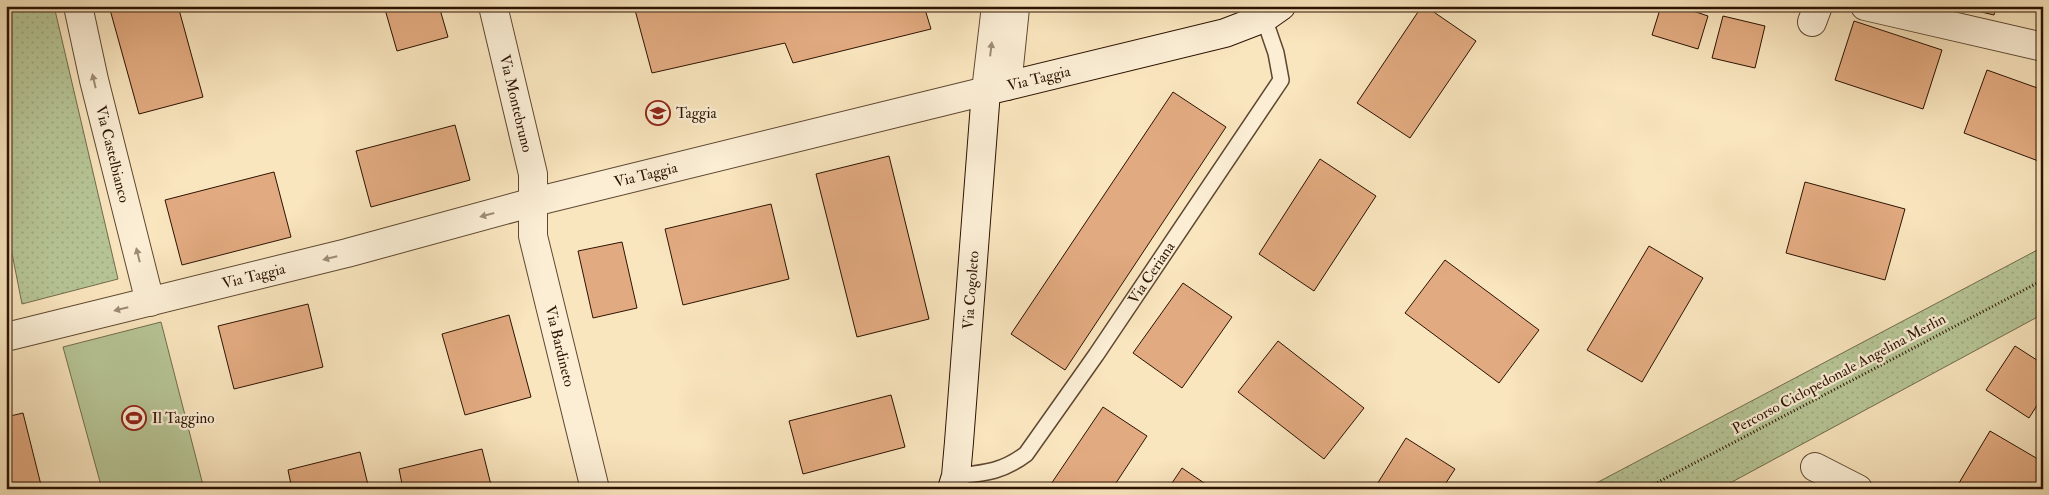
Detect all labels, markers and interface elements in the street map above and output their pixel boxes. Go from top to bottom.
one-way arrow [987,40,995,56]
street label: Via Montebruno [495,53,537,154]
street label: Via Taggia [1005,61,1073,95]
one-way arrow [90,73,98,88]
school or university icon: Taggia [645,100,671,126]
street label: Via Castelbianco [91,103,134,205]
place label: Taggia [676,104,717,123]
street label: Via Taggia [612,157,680,191]
one-way arrow [479,211,494,219]
street label: Via Ceriana [1124,237,1179,307]
one-way arrow [134,248,142,263]
street label: Via Cogoleto [958,250,983,330]
one-way arrow [322,254,337,262]
street label: Via Taggia [220,259,288,293]
street label: Via Bardineto [541,304,579,389]
one-way arrow [114,305,129,313]
street label: Percorso Ciclopedonale Angelina Merlin [1729,309,1950,439]
sports icon: Il Taggino [121,405,147,431]
place label: Il Taggino [152,409,214,428]

